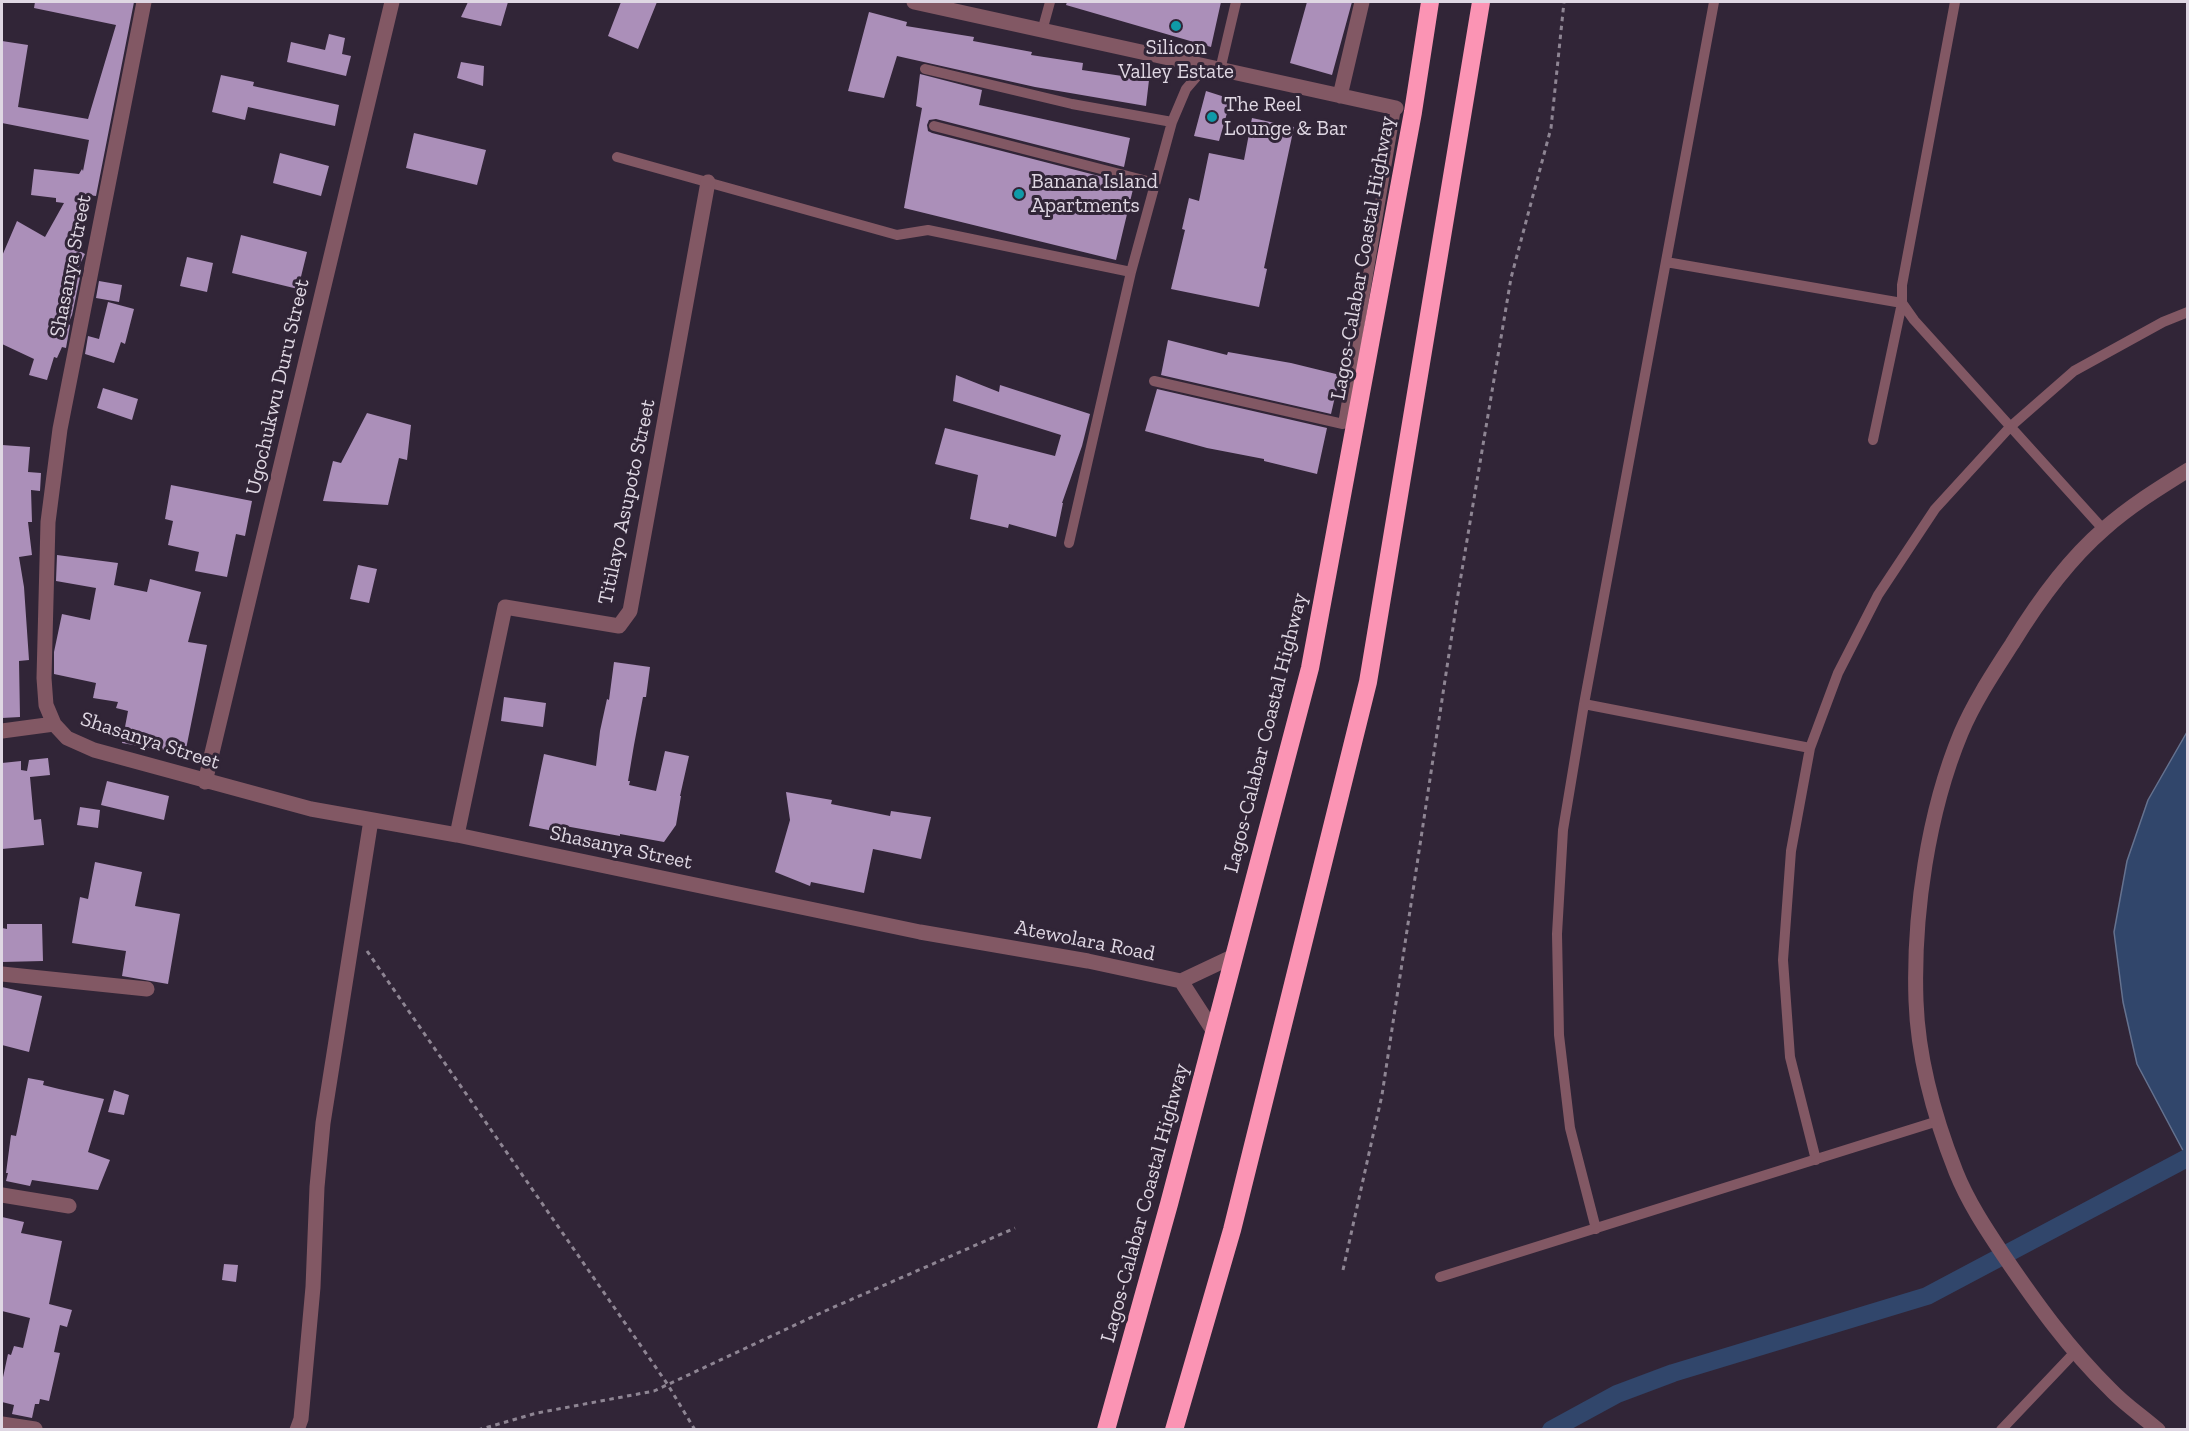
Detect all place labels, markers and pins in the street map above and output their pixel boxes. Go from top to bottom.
marker: Silicon Valley Estate [1169,19,1183,33]
place label: Silicon Valley Estate [1118,35,1234,85]
place label: The Reel Lounge & Bar [1224,92,1348,142]
marker: The Reel Lounge & Bar [1205,110,1219,124]
place label: Banana Island Apartments [1031,169,1158,219]
marker: Banana Island Apartments [1012,187,1026,201]

